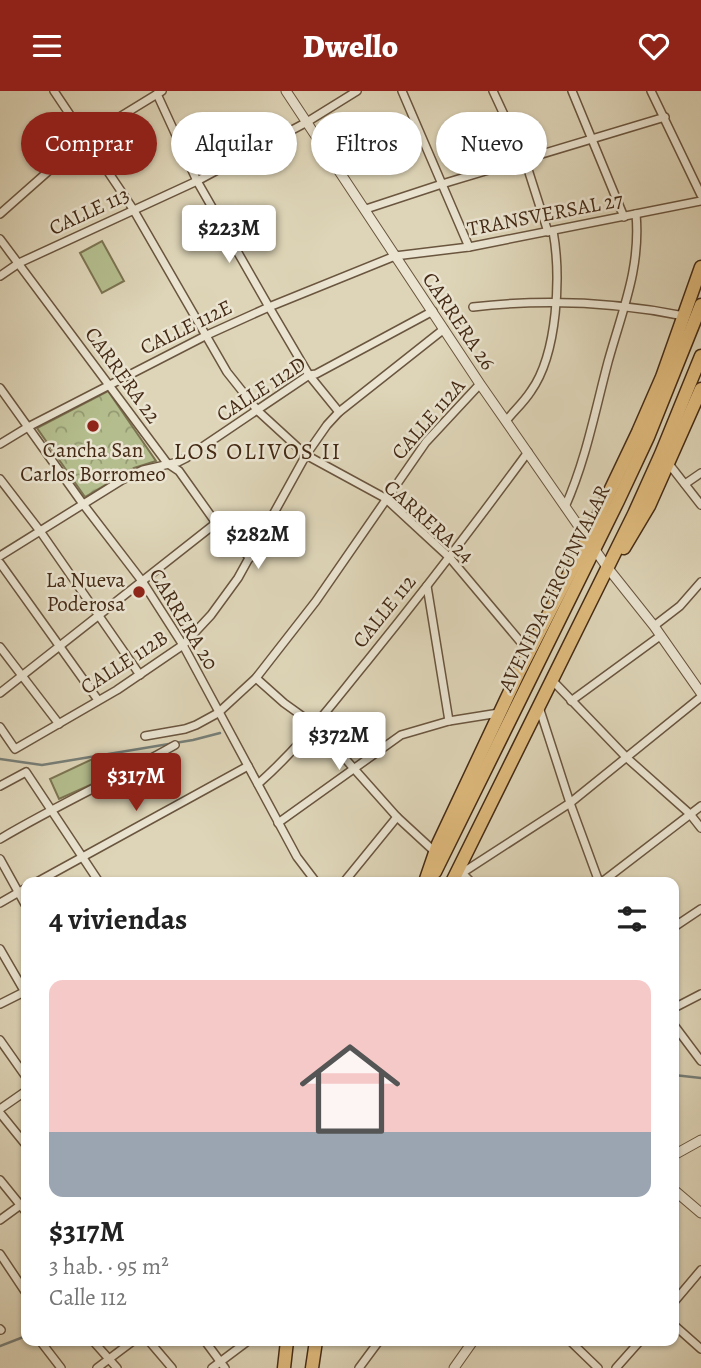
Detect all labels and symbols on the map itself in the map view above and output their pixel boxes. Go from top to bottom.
street label: CALLE 113 [44,180,134,242]
street label: TRANSVERSAL 27 [465,185,625,243]
pin: $223M [180,205,278,265]
street label: CARRERA 26 [416,267,502,376]
street label: CALLE 112E [135,293,237,361]
street label: CARRERA 22 [79,321,167,429]
street label: CALLE 112D [211,350,311,428]
street label: CALLE 112A [385,372,472,466]
marker: Cancha San Carlos Borromeo [85,418,101,434]
place label: Cancha San Carlos Borromeo [20,436,166,488]
district label: LOS OLIVOS II [174,436,342,467]
street label: CARRERA 24 [378,473,480,569]
street label: AVENIDA CIRCUNVALAR [491,480,616,697]
pin: $282M [209,511,307,571]
street label: CARRERA 20 [143,563,225,675]
place label: La Nueva Poderosa [46,566,125,618]
street label: CALLE 112 [346,568,422,654]
marker: La Nueva Poderosa [131,584,147,600]
street label: CALLE 112B [75,623,173,701]
pin: $372M [290,713,388,772]
pin: $317M [87,753,185,813]

